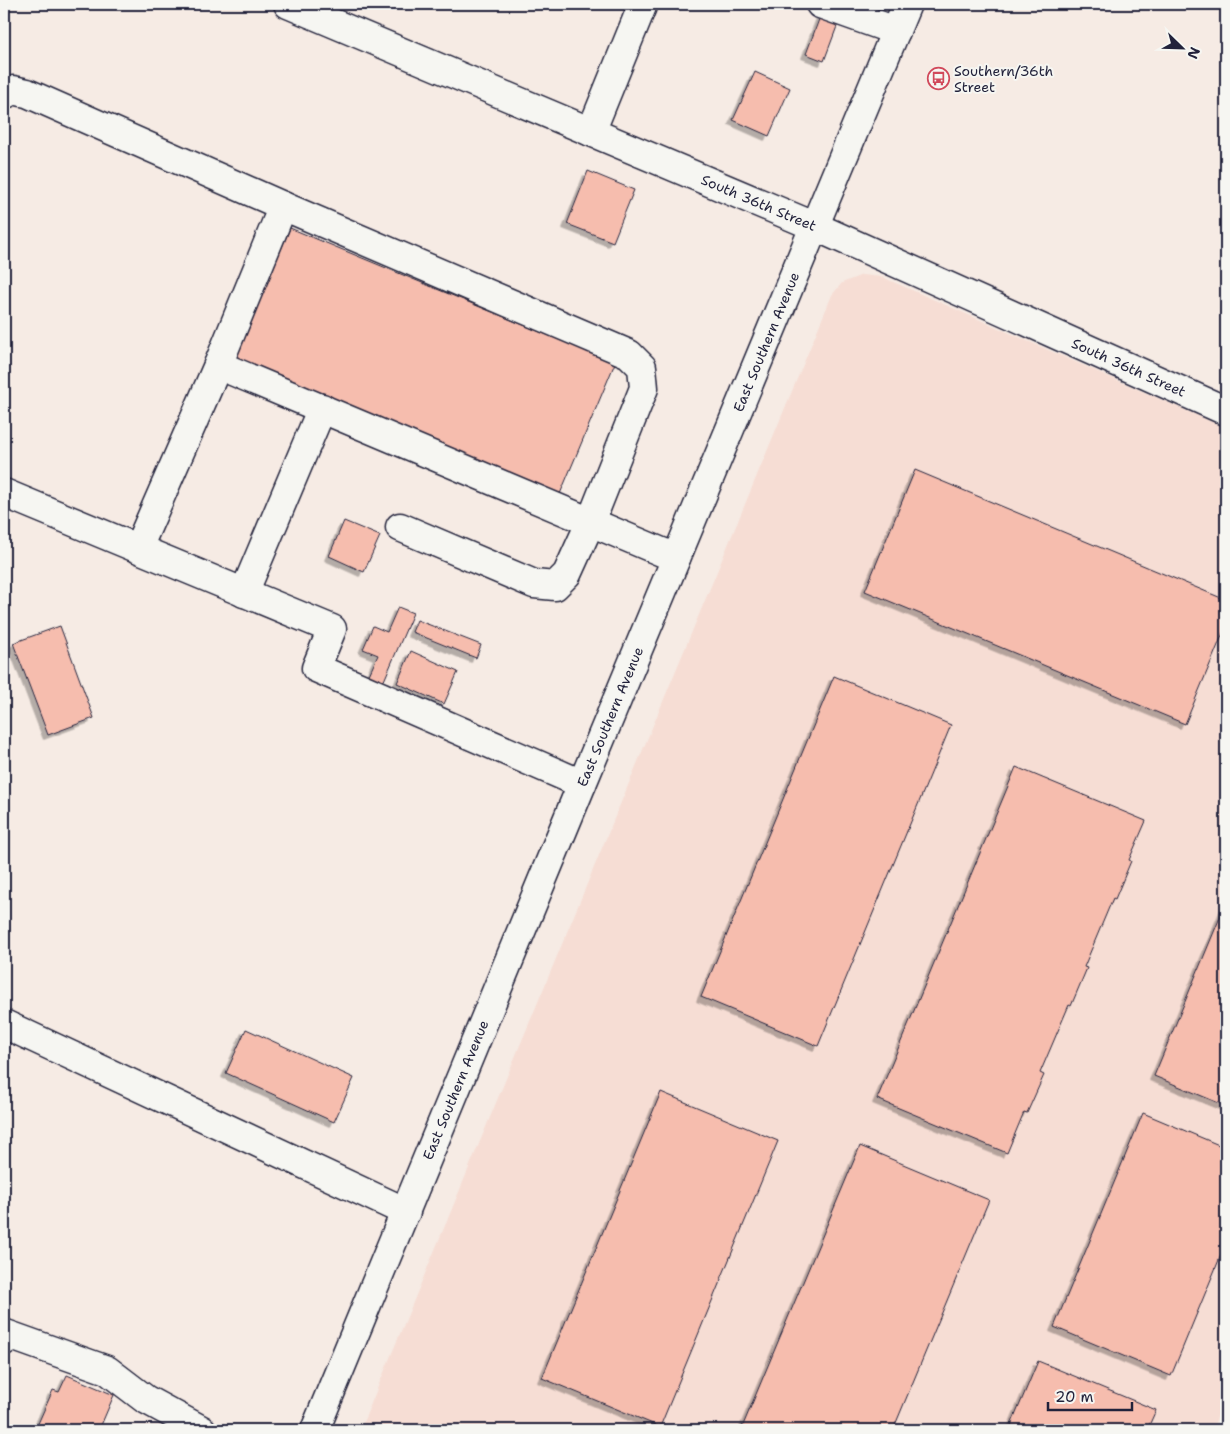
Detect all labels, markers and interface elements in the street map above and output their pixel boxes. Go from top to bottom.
north arrow [1158,22,1208,72]
text: N [1184,44,1204,62]
place label: Southern/36th Street [954,62,1053,96]
bus stop icon: Southern/36th Street [926,67,950,91]
street label: South 36th Street [699,170,819,235]
street label: East Southern Avenue [729,269,803,414]
street label: South 36th Street [1069,334,1189,401]
street label: East Southern Avenue [573,644,647,789]
street label: East Southern Avenue [419,1017,493,1163]
scale bar [1048,1379,1131,1411]
text: 20 m [1055,1387,1094,1407]

